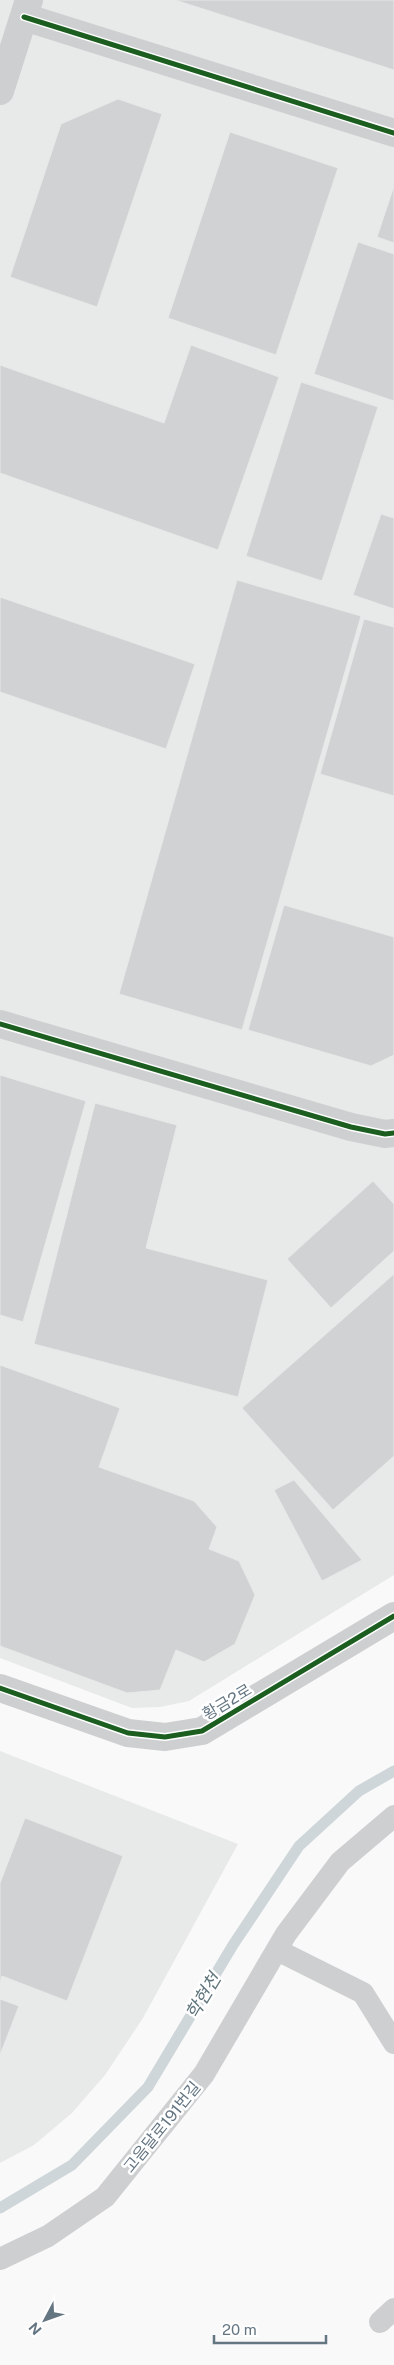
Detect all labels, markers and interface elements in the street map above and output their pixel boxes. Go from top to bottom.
street label: 황금2로 [199,1680,255,1724]
water label: 학현천 [181,1967,226,2023]
street label: 고음달로191번길 [120,2078,204,2176]
north arrow [20,2295,70,2345]
scale bar [214,2312,326,2344]
text: N [26,2319,45,2338]
text: 20 m [222,2321,257,2338]

